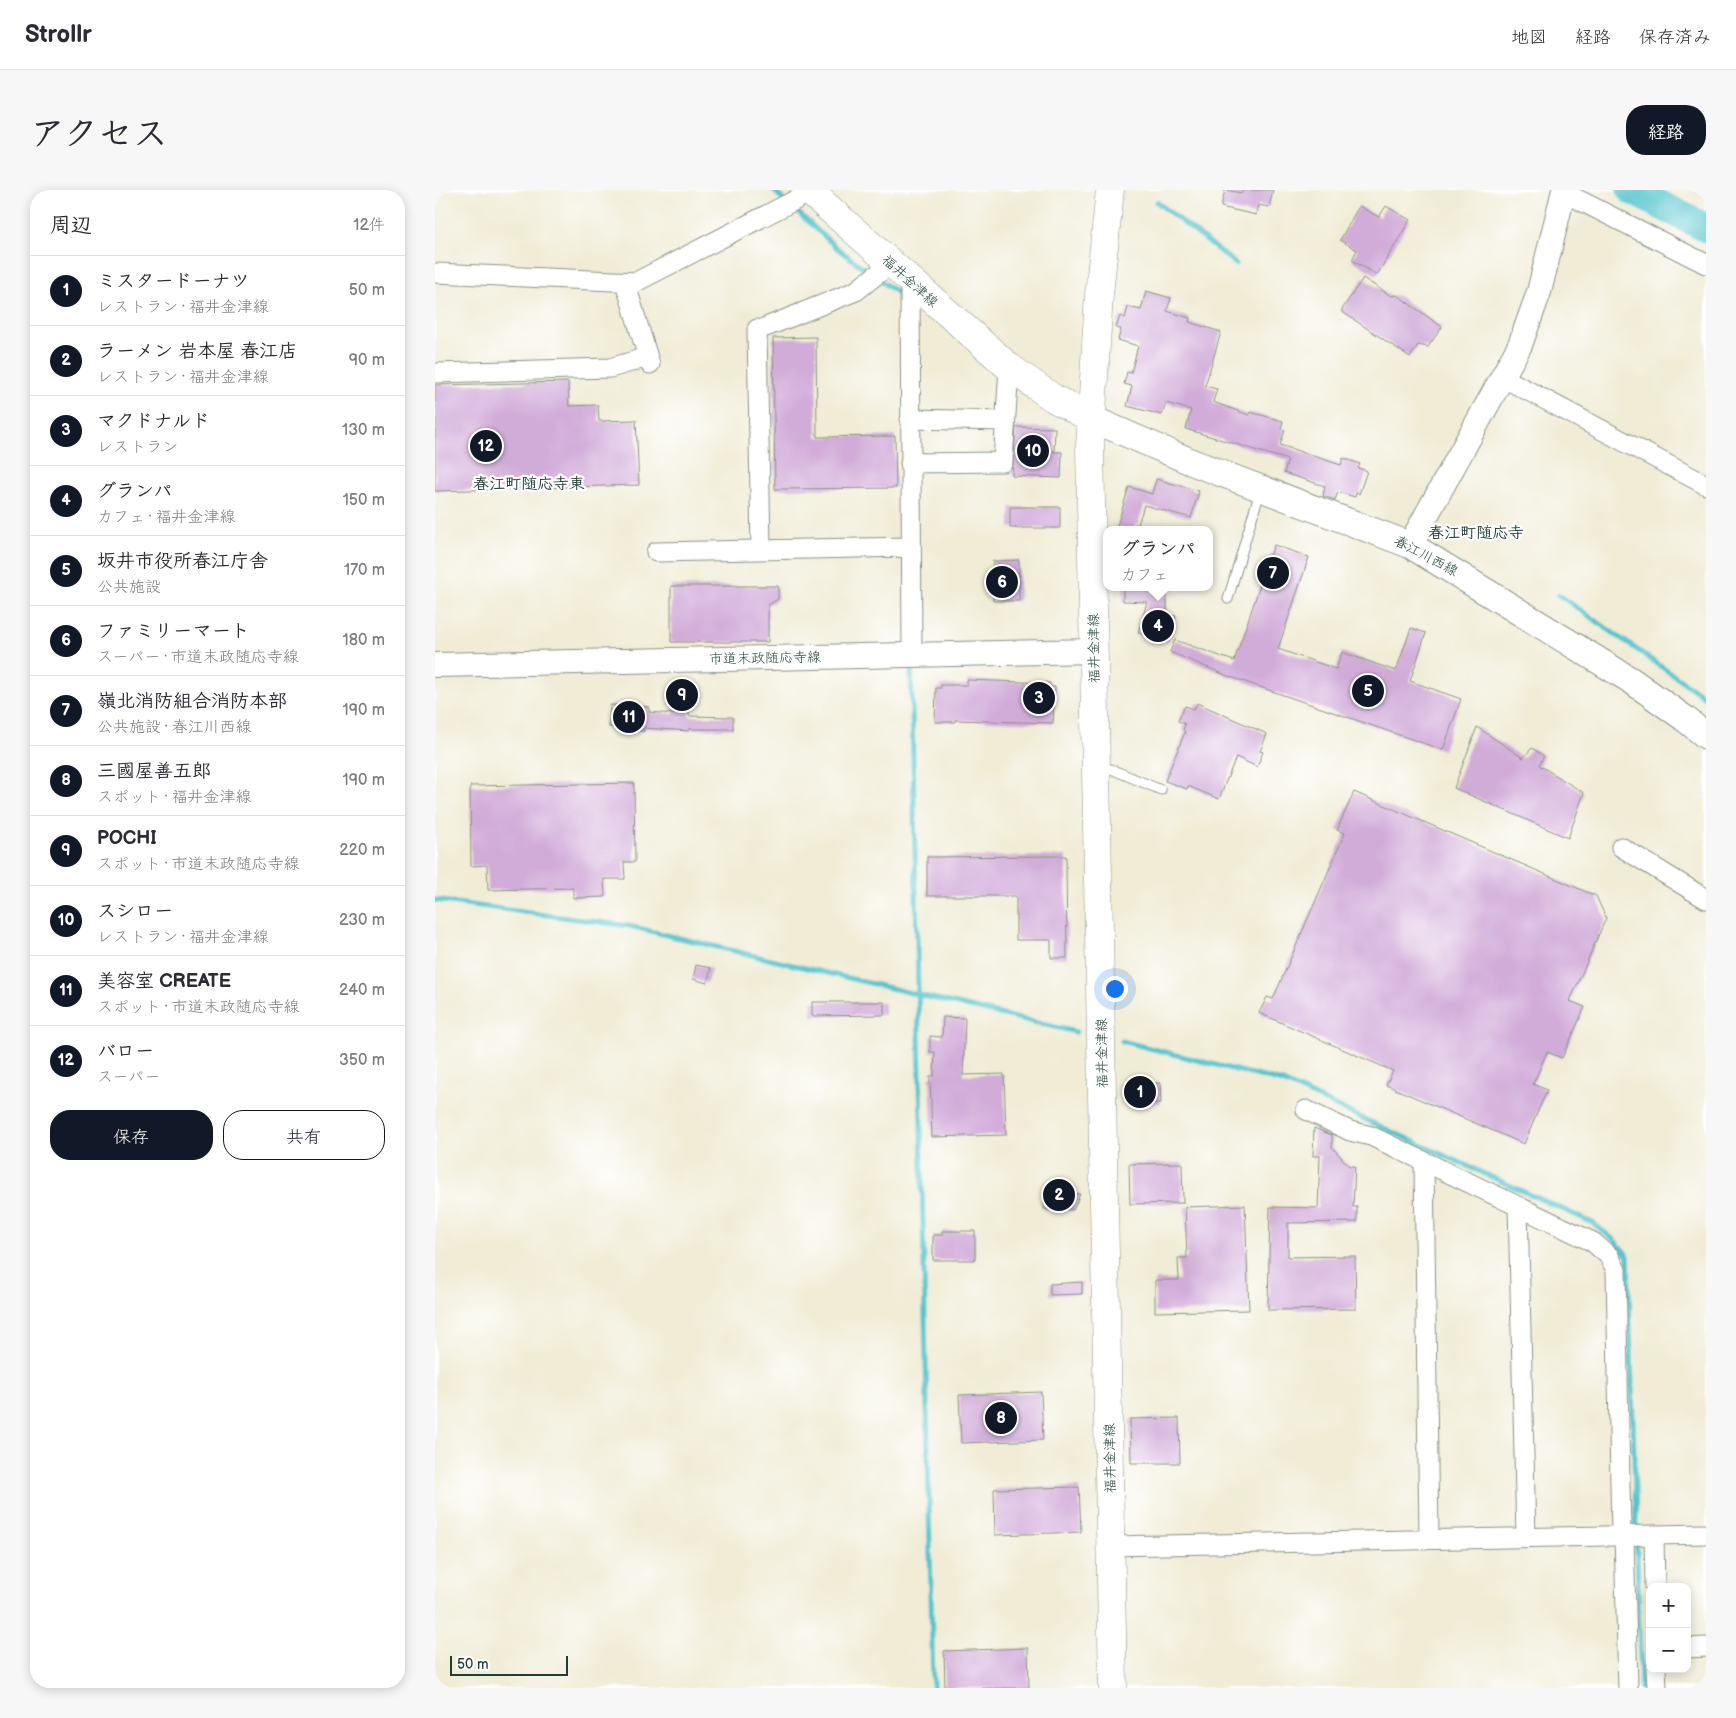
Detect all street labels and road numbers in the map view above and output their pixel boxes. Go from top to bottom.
street label: 福井金津線 [878,251,942,311]
street label: 春江川西線 [1391,532,1461,580]
street label: 福井金津線 [1085,613,1103,683]
street label: 市道末政随応寺線 [709,649,821,667]
street label: 福井金津線 [1093,1018,1111,1088]
street label: 福井金津線 [1101,1423,1119,1493]

